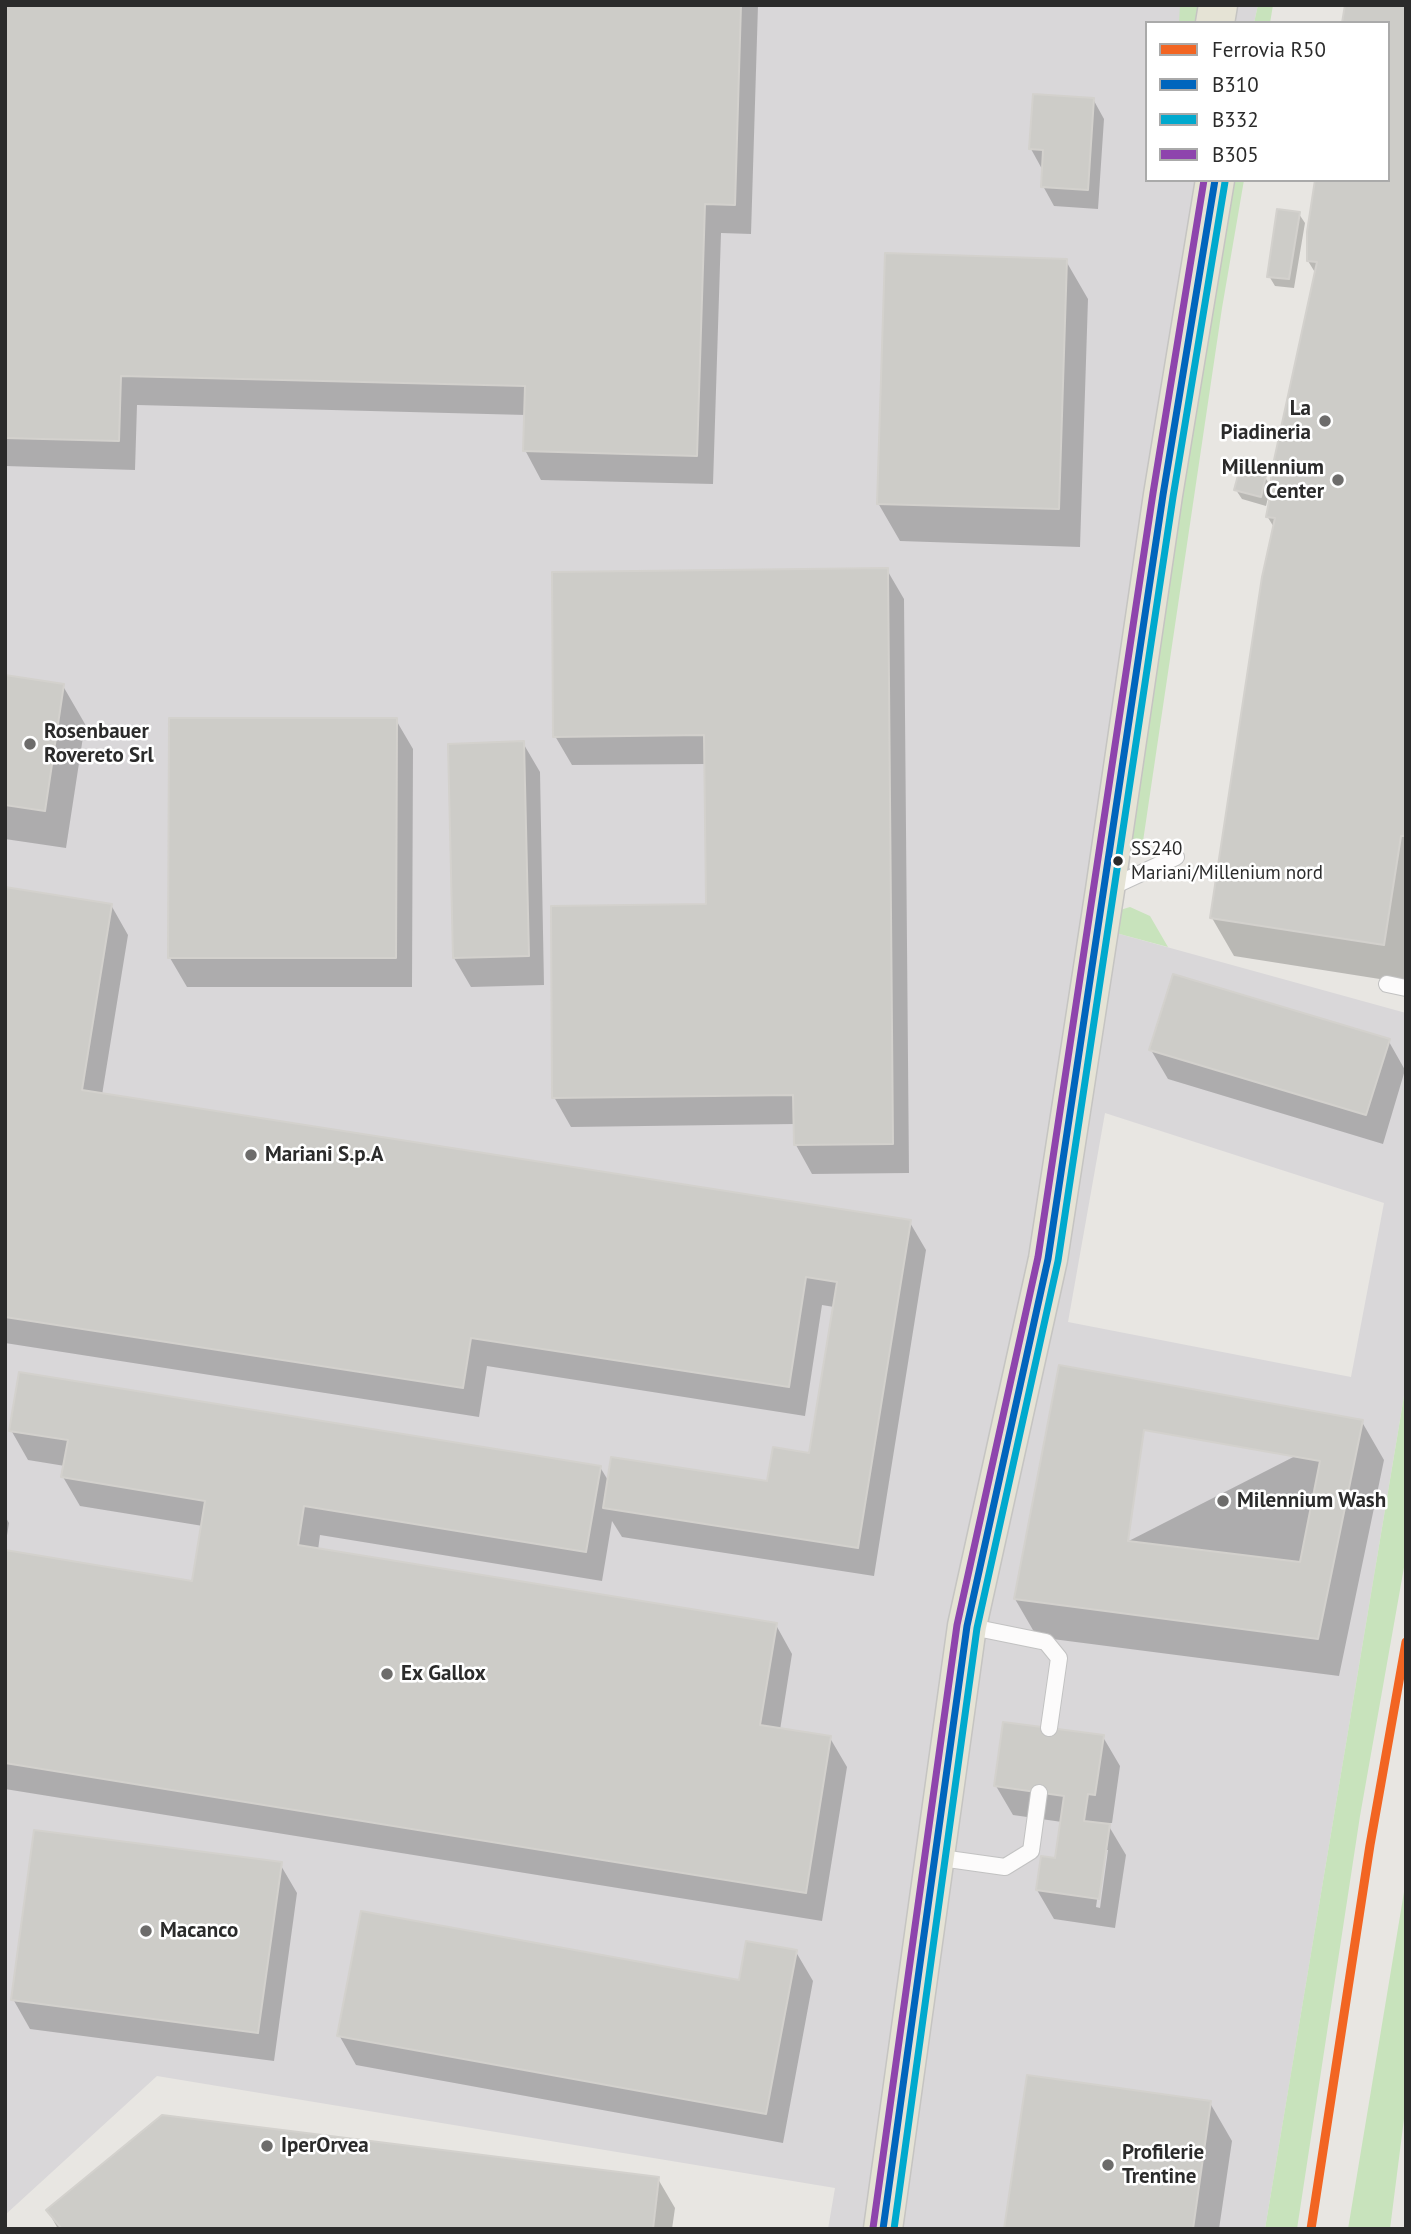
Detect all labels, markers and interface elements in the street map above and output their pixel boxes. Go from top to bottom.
legend [1145,21,1390,182]
text: Ferrovia R50 [1212,36,1326,63]
text: B310 [1212,71,1259,98]
text: B332 [1212,106,1259,133]
text: B305 [1212,141,1259,168]
place label: La Piadineria [1220,396,1311,446]
marker: La Piadineria [1317,413,1333,429]
place label: Millennium Center [1222,455,1324,505]
marker: Millennium Center [1330,472,1346,488]
place label: Rosenbauer Rovereto Srl [44,719,154,769]
marker: Rosenbauer Rovereto Srl [22,736,38,752]
place label: SS240 Mariani/Millenium nord [1131,839,1323,883]
marker: SS240 Mariani/Millenium nord [1111,854,1125,868]
place label: Mariani S.p.A [265,1142,383,1168]
marker: Mariani S.p.A [243,1147,259,1163]
place label: Milennium Wash [1237,1488,1386,1514]
marker: Milennium Wash [1215,1493,1231,1509]
place label: Ex Gallox [401,1661,486,1687]
marker: Ex Gallox [379,1666,395,1682]
place label: Macanco [160,1918,238,1944]
marker: Macanco [138,1923,154,1939]
place label: IperOrvea [281,2133,369,2159]
marker: IperOrvea [259,2138,275,2154]
place label: Profilerie Trentine [1122,2140,1204,2190]
marker: Profilerie Trentine [1100,2157,1116,2173]

